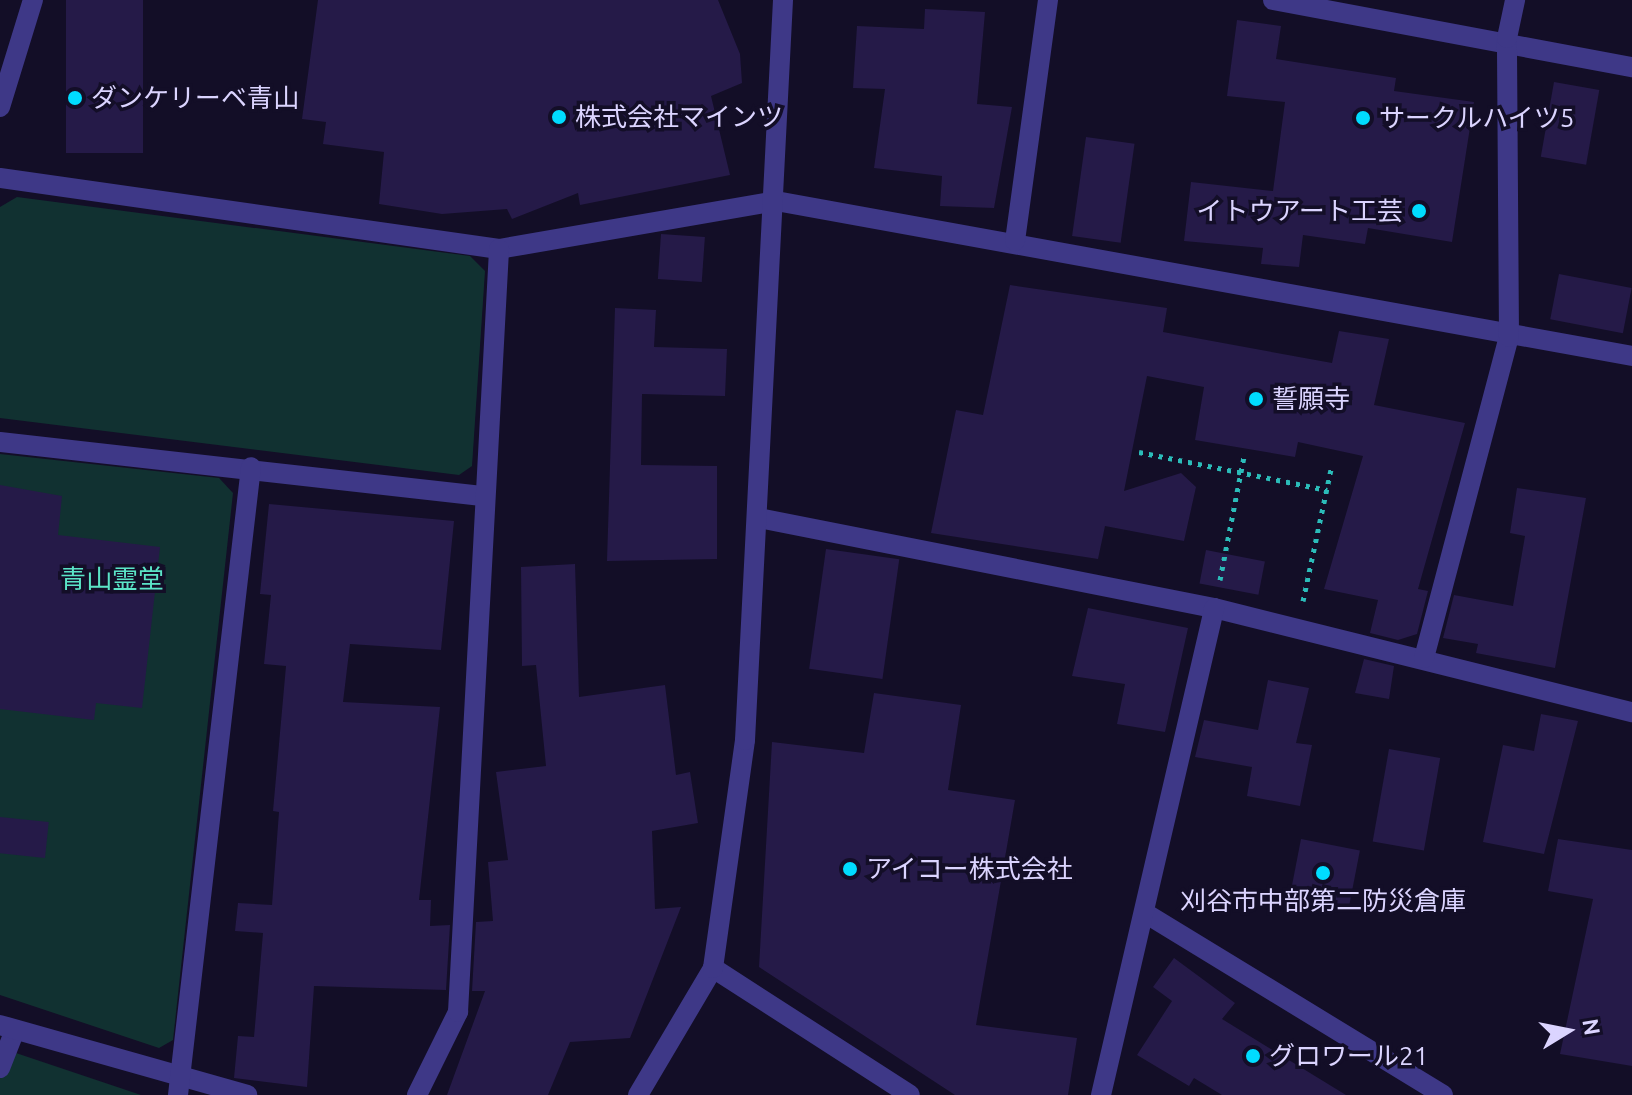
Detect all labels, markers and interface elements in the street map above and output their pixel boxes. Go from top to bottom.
place label: ダンケリーベ青山 [91,82,299,114]
marker: ダンケリーベ青山 [66,89,84,107]
place label: 株式会社マインツ [575,101,783,133]
place label: サークルハイツ5 [1379,102,1576,134]
marker: 株式会社マインツ [550,108,568,126]
marker: サークルハイツ5 [1354,109,1372,127]
place label: イトウアート工芸 [1197,195,1403,227]
marker: イトウアート工芸 [1410,202,1428,220]
place label: 誓願寺 [1272,383,1350,415]
marker: 誓願寺 [1247,390,1265,408]
park label: 青山霊堂 [60,563,164,595]
place label: アイコー株式会社 [866,853,1074,885]
marker: アイコー株式会社 [841,860,859,878]
marker: 刈谷市中部第二防災倉庫 [1314,864,1332,882]
place label: 刈谷市中部第二防災倉庫 [1180,885,1466,917]
north arrow [1528,991,1608,1071]
text: N [1578,1016,1606,1037]
place label: グロワール21 [1269,1040,1428,1072]
marker: グロワール21 [1244,1047,1262,1065]

